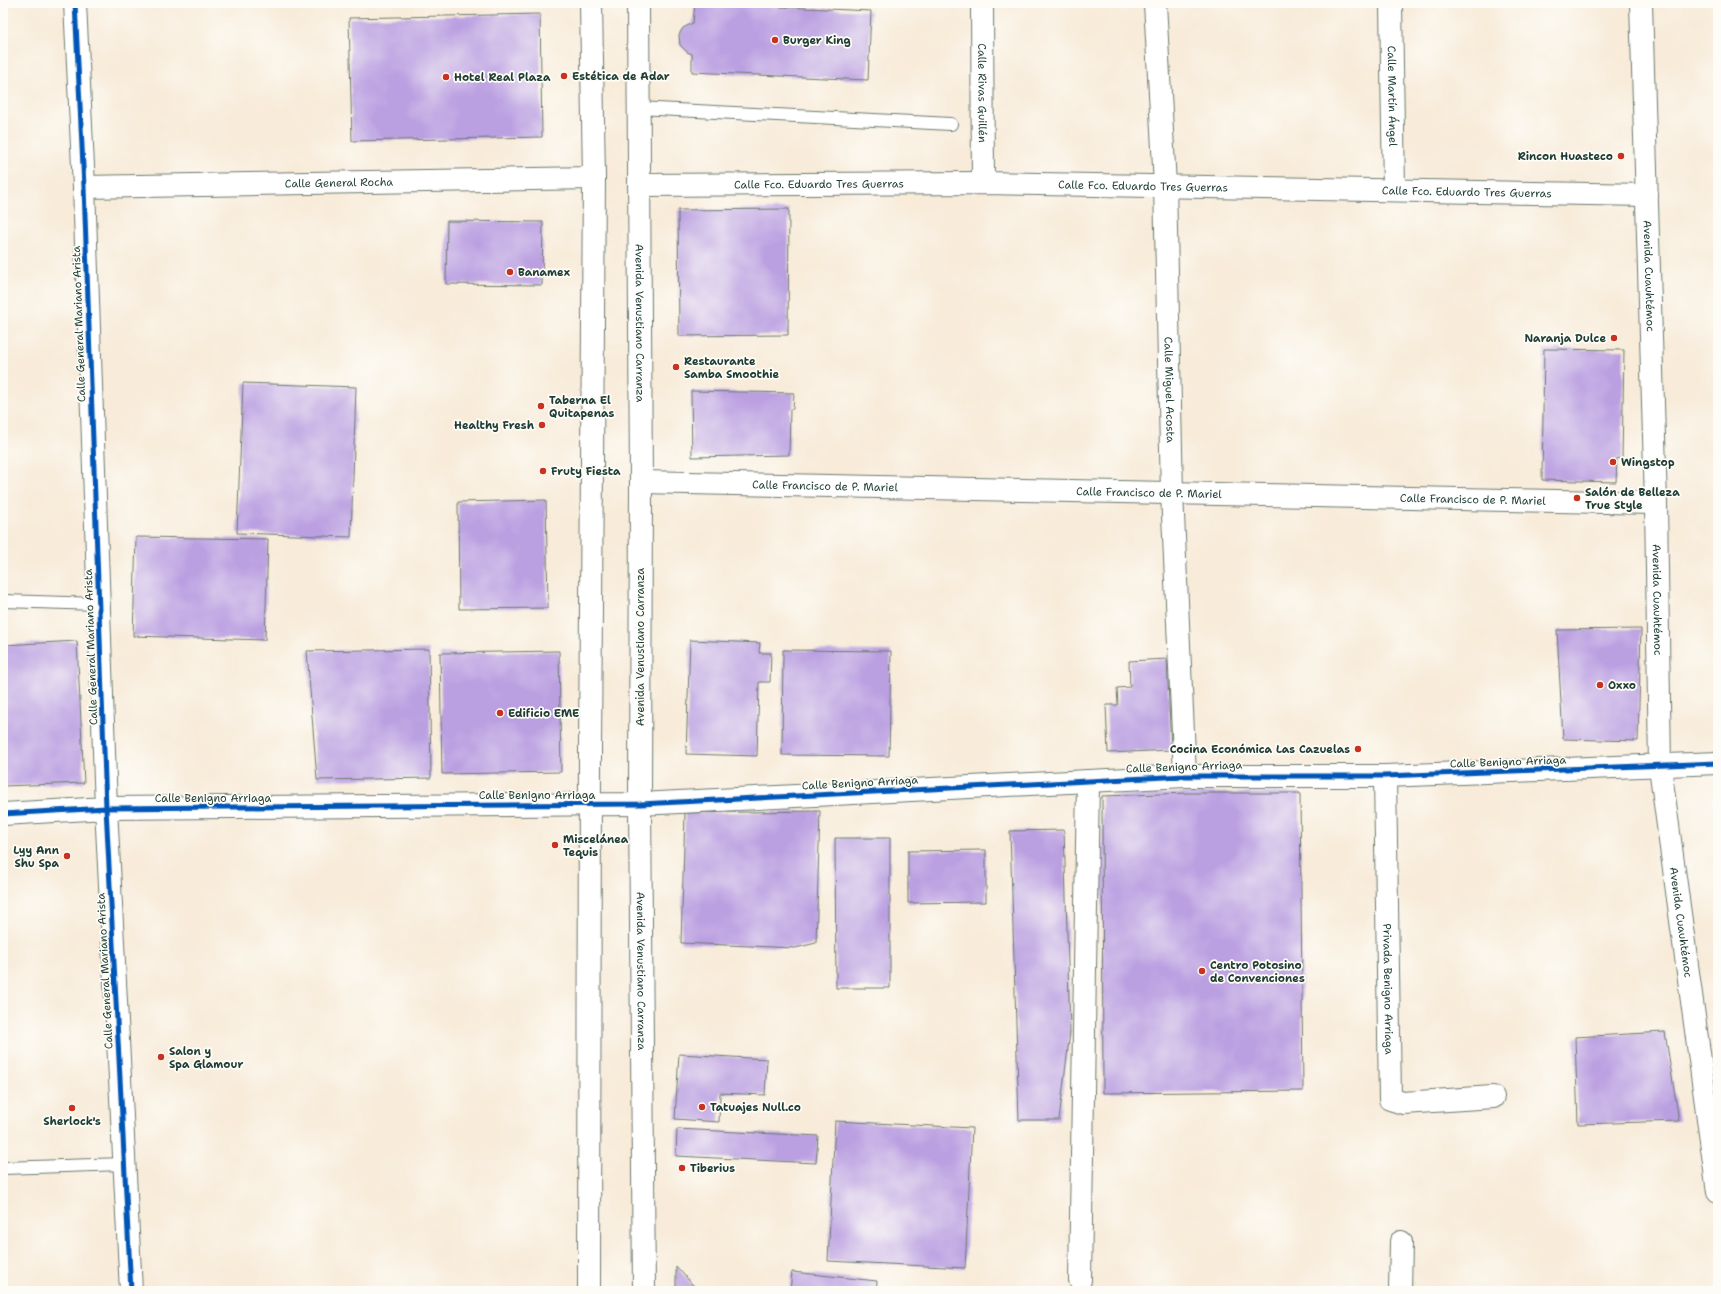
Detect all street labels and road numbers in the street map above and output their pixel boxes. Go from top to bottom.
street label: Calle Rivas Guillén [975,43,990,143]
street label: Calle Martín Ángel [1384,45,1401,147]
street label: Calle General Rocha [285,174,393,191]
street label: Calle Fco. Eduardo Tres Guerras [734,176,904,192]
street label: Calle Fco. Eduardo Tres Guerras [1058,177,1228,195]
street label: Calle Fco. Eduardo Tres Guerras [1382,183,1552,201]
street label: Avenida Cuauhtémoc [1640,220,1658,332]
street label: Avenida Venustiano Carranza [632,244,648,402]
street label: Calle General Mariano Arista [69,245,89,402]
street label: Calle Miguel Acosta [1161,336,1178,443]
street label: Calle Francisco de P. Mariel [752,477,899,495]
street label: Calle Francisco de P. Mariel [1076,484,1223,502]
street label: Calle Francisco de P. Mariel [1400,490,1547,508]
street label: Avenida Cuauhtémoc [1649,544,1666,656]
street label: Calle General Mariano Arista [81,568,101,725]
street label: Avenida Venustiano Carranza [633,568,648,726]
street label: Calle Benigno Arriaga [1449,752,1567,772]
street label: Calle Benigno Arriaga [1125,757,1243,777]
street label: Calle Benigno Arriaga [801,772,919,794]
street label: Calle Benigno Arriaga [479,788,595,803]
street label: Calle Benigno Arriaga [155,791,271,806]
street label: Avenida Cuauhtémoc [1666,866,1696,979]
street label: Calle General Mariano Arista [93,892,117,1050]
street label: Avenida Venustiano Carranza [633,892,650,1050]
street label: Privada Benigno Arriaga [1380,923,1397,1055]

